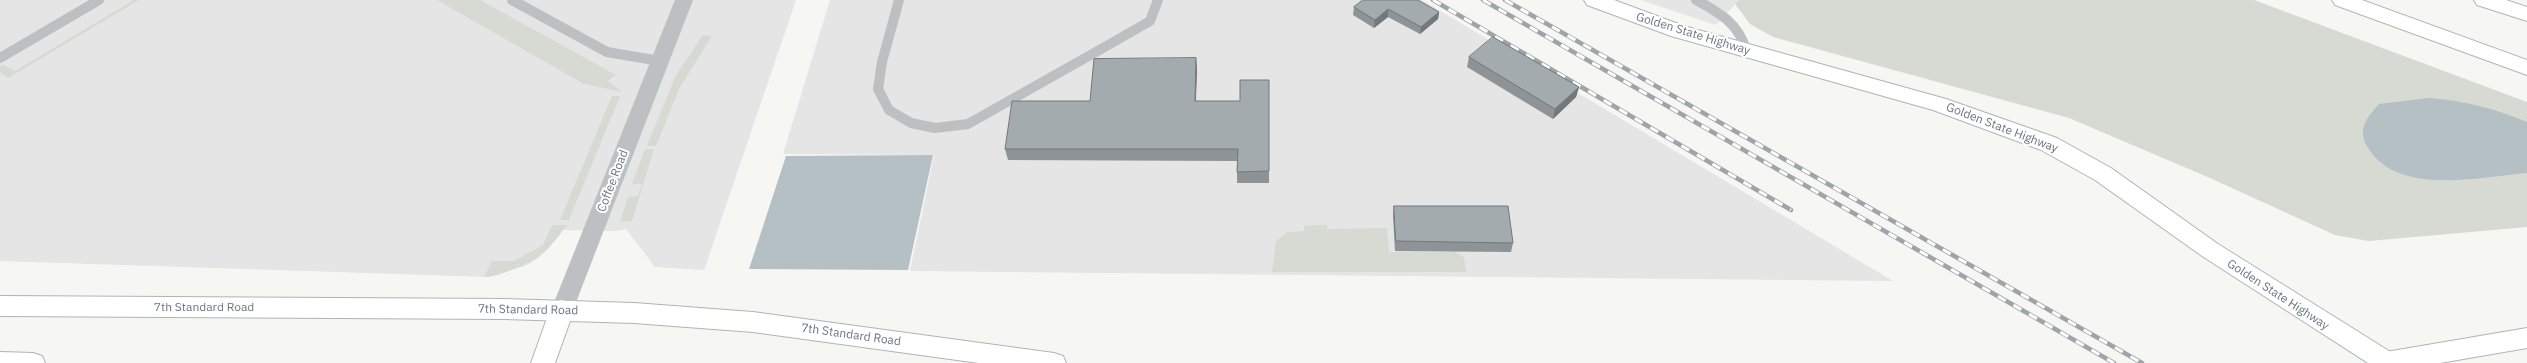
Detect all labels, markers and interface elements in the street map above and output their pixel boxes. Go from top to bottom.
street label: Golden State Highway [1634,10,1752,58]
street label: Golden State Highway [1944,100,2060,156]
street label: Coffee Road [595,148,631,214]
street label: Golden State Highway [2224,257,2332,333]
street label: 7th Standard Road [154,301,254,315]
street label: 7th Standard Road [478,302,578,318]
street label: 7th Standard Road [800,321,902,349]

